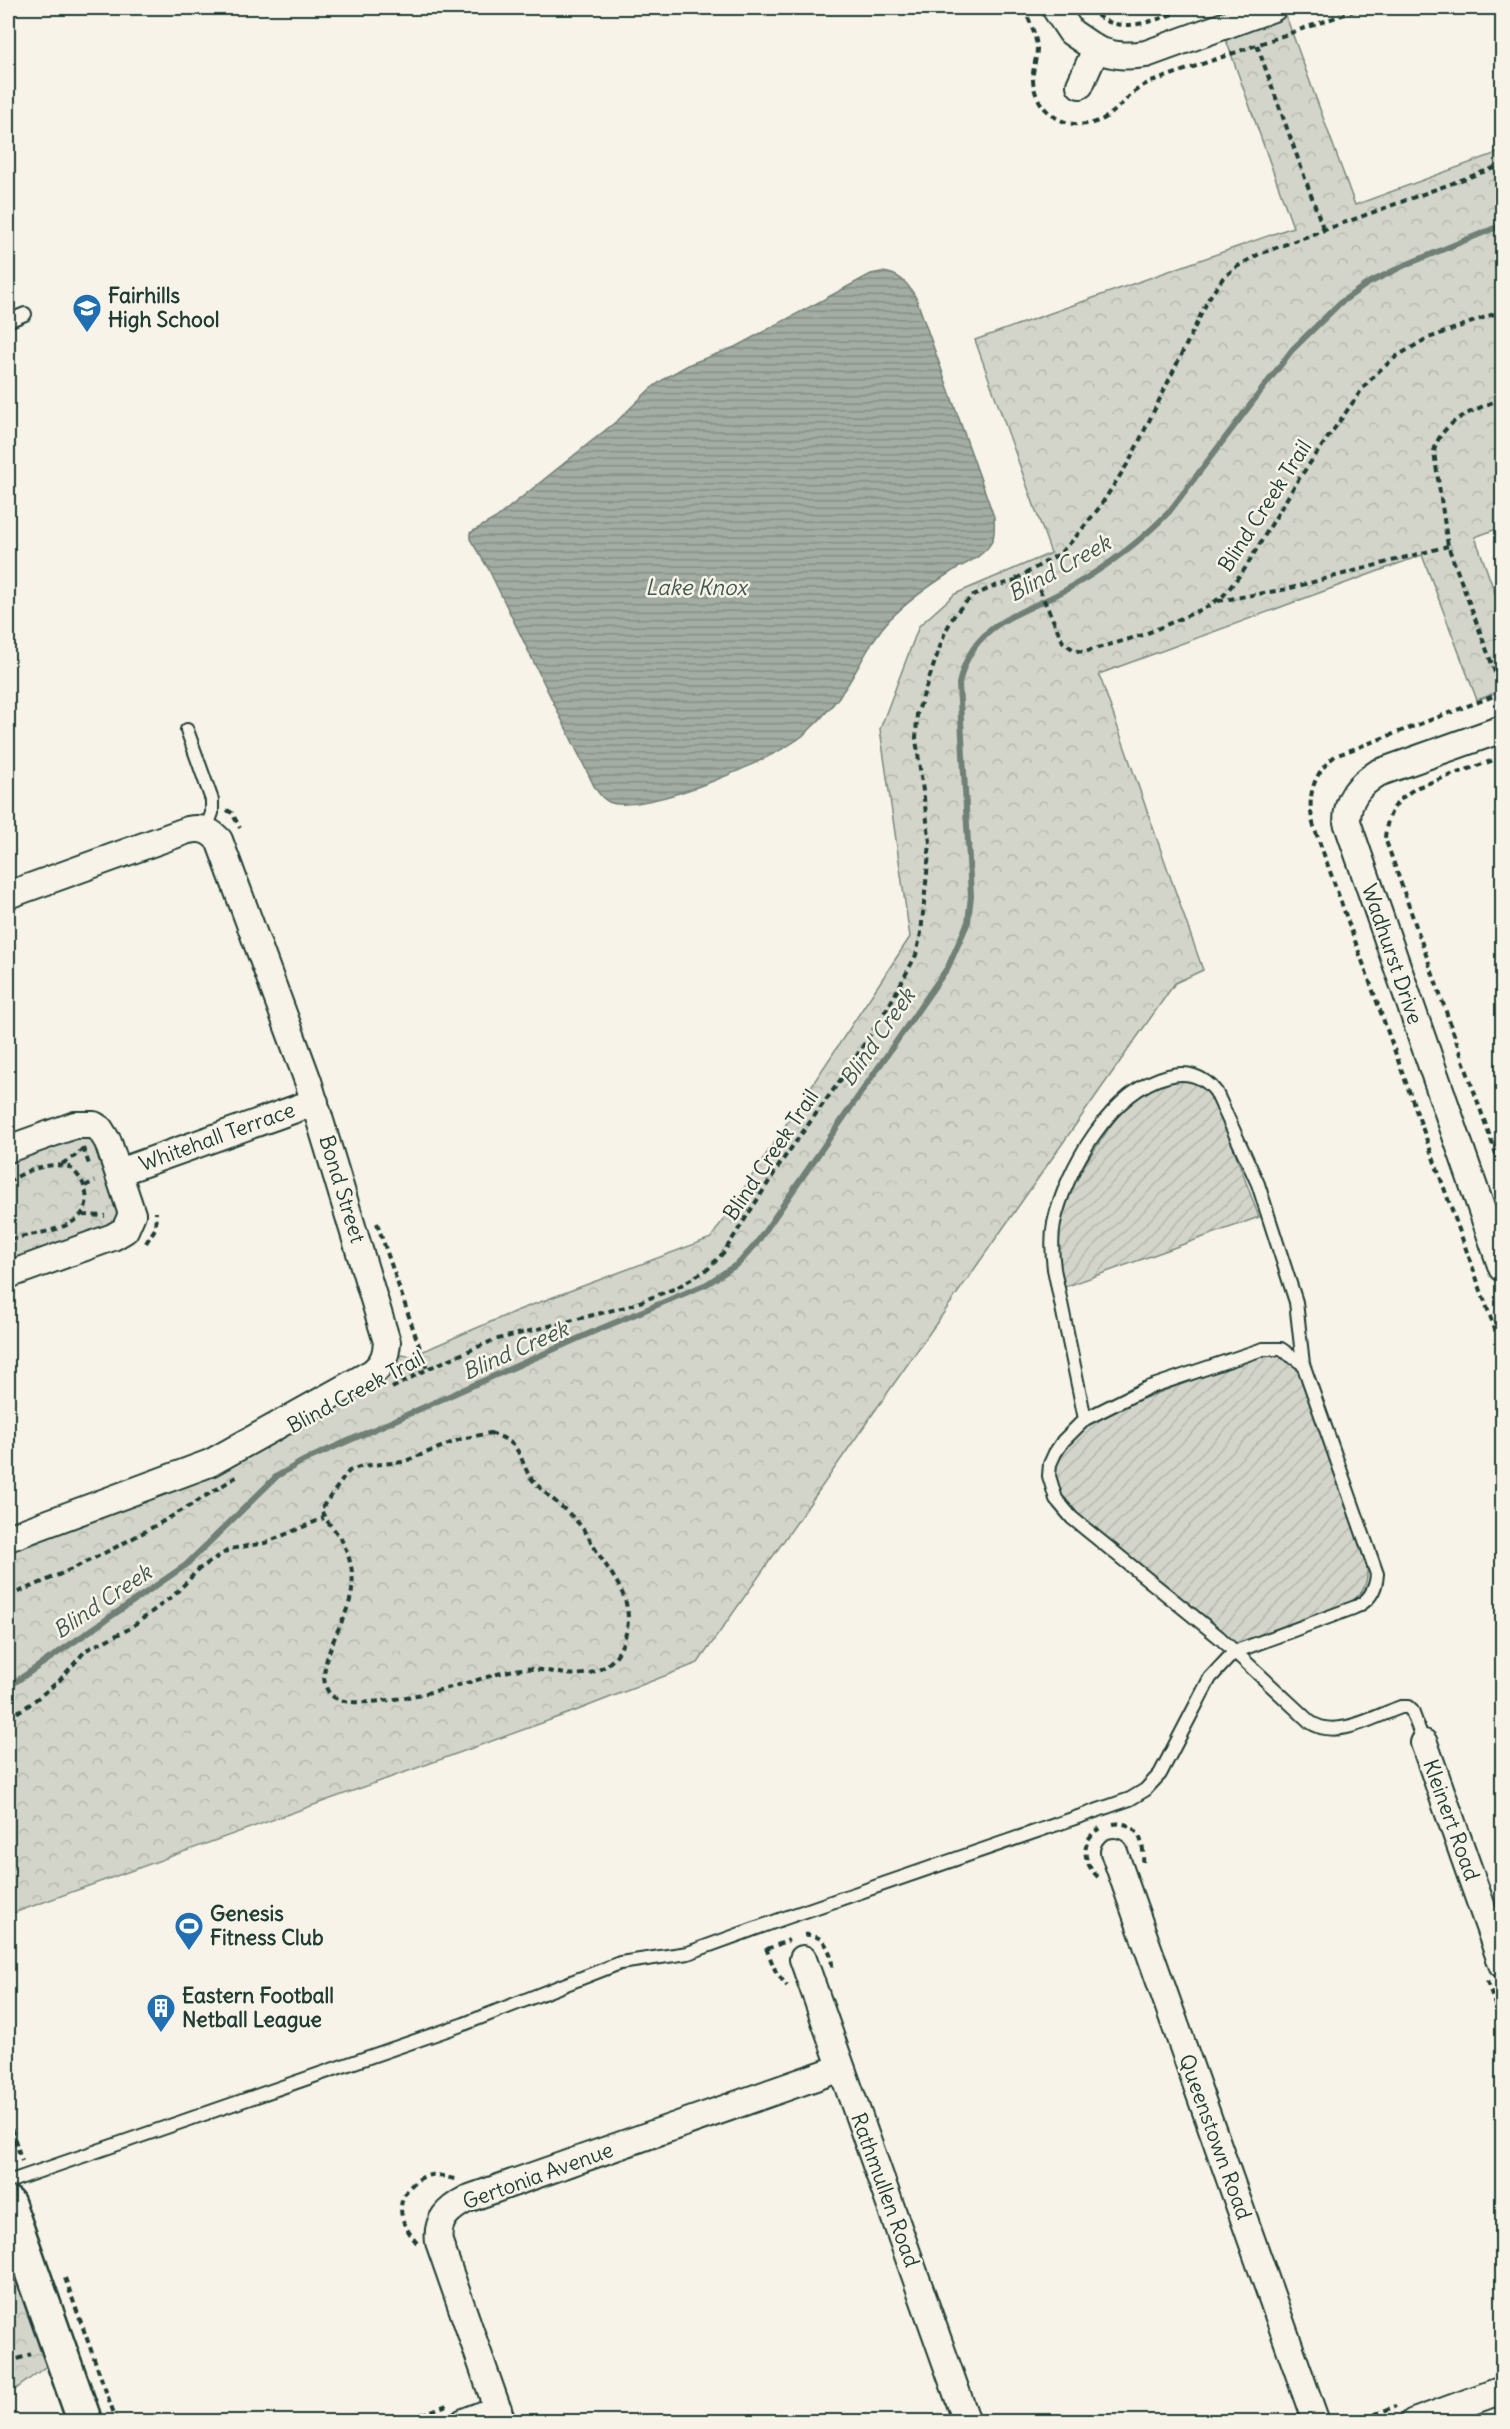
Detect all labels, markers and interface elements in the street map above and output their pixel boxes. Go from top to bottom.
place label: Fairhills High School [108,282,219,333]
school or university icon: Fairhills High School [71,292,103,334]
street label: Blind Creek Trail [1212,435,1317,577]
water label: Blind Creek [1003,528,1117,608]
water label: Lake Knox [645,573,749,601]
street label: Wadhurst Drive [1356,880,1429,1028]
water label: Blind Creek [833,981,922,1091]
street label: Blind Creek Trail [717,1084,824,1225]
street label: Whitehall Terrace [135,1096,298,1177]
street label: Bond Street [313,1132,372,1246]
water label: Blind Creek [458,1314,574,1386]
street label: Blind Creek Trail [282,1344,429,1439]
water label: Blind Creek [47,1557,158,1644]
street label: Kleinert Road [1417,1756,1486,1884]
place label: Genesis Fitness Club [210,1900,324,1951]
sports icon: Genesis Fitness Club [173,1910,205,1952]
place label: Eastern Football Netball League [182,1982,334,2033]
building icon: Eastern Football Netball League [145,1992,177,2034]
street label: Queenstown Road [1173,2050,1258,2223]
street label: Rathmullen Road [845,2109,926,2271]
street label: Gertonia Avenue [459,2136,617,2215]

